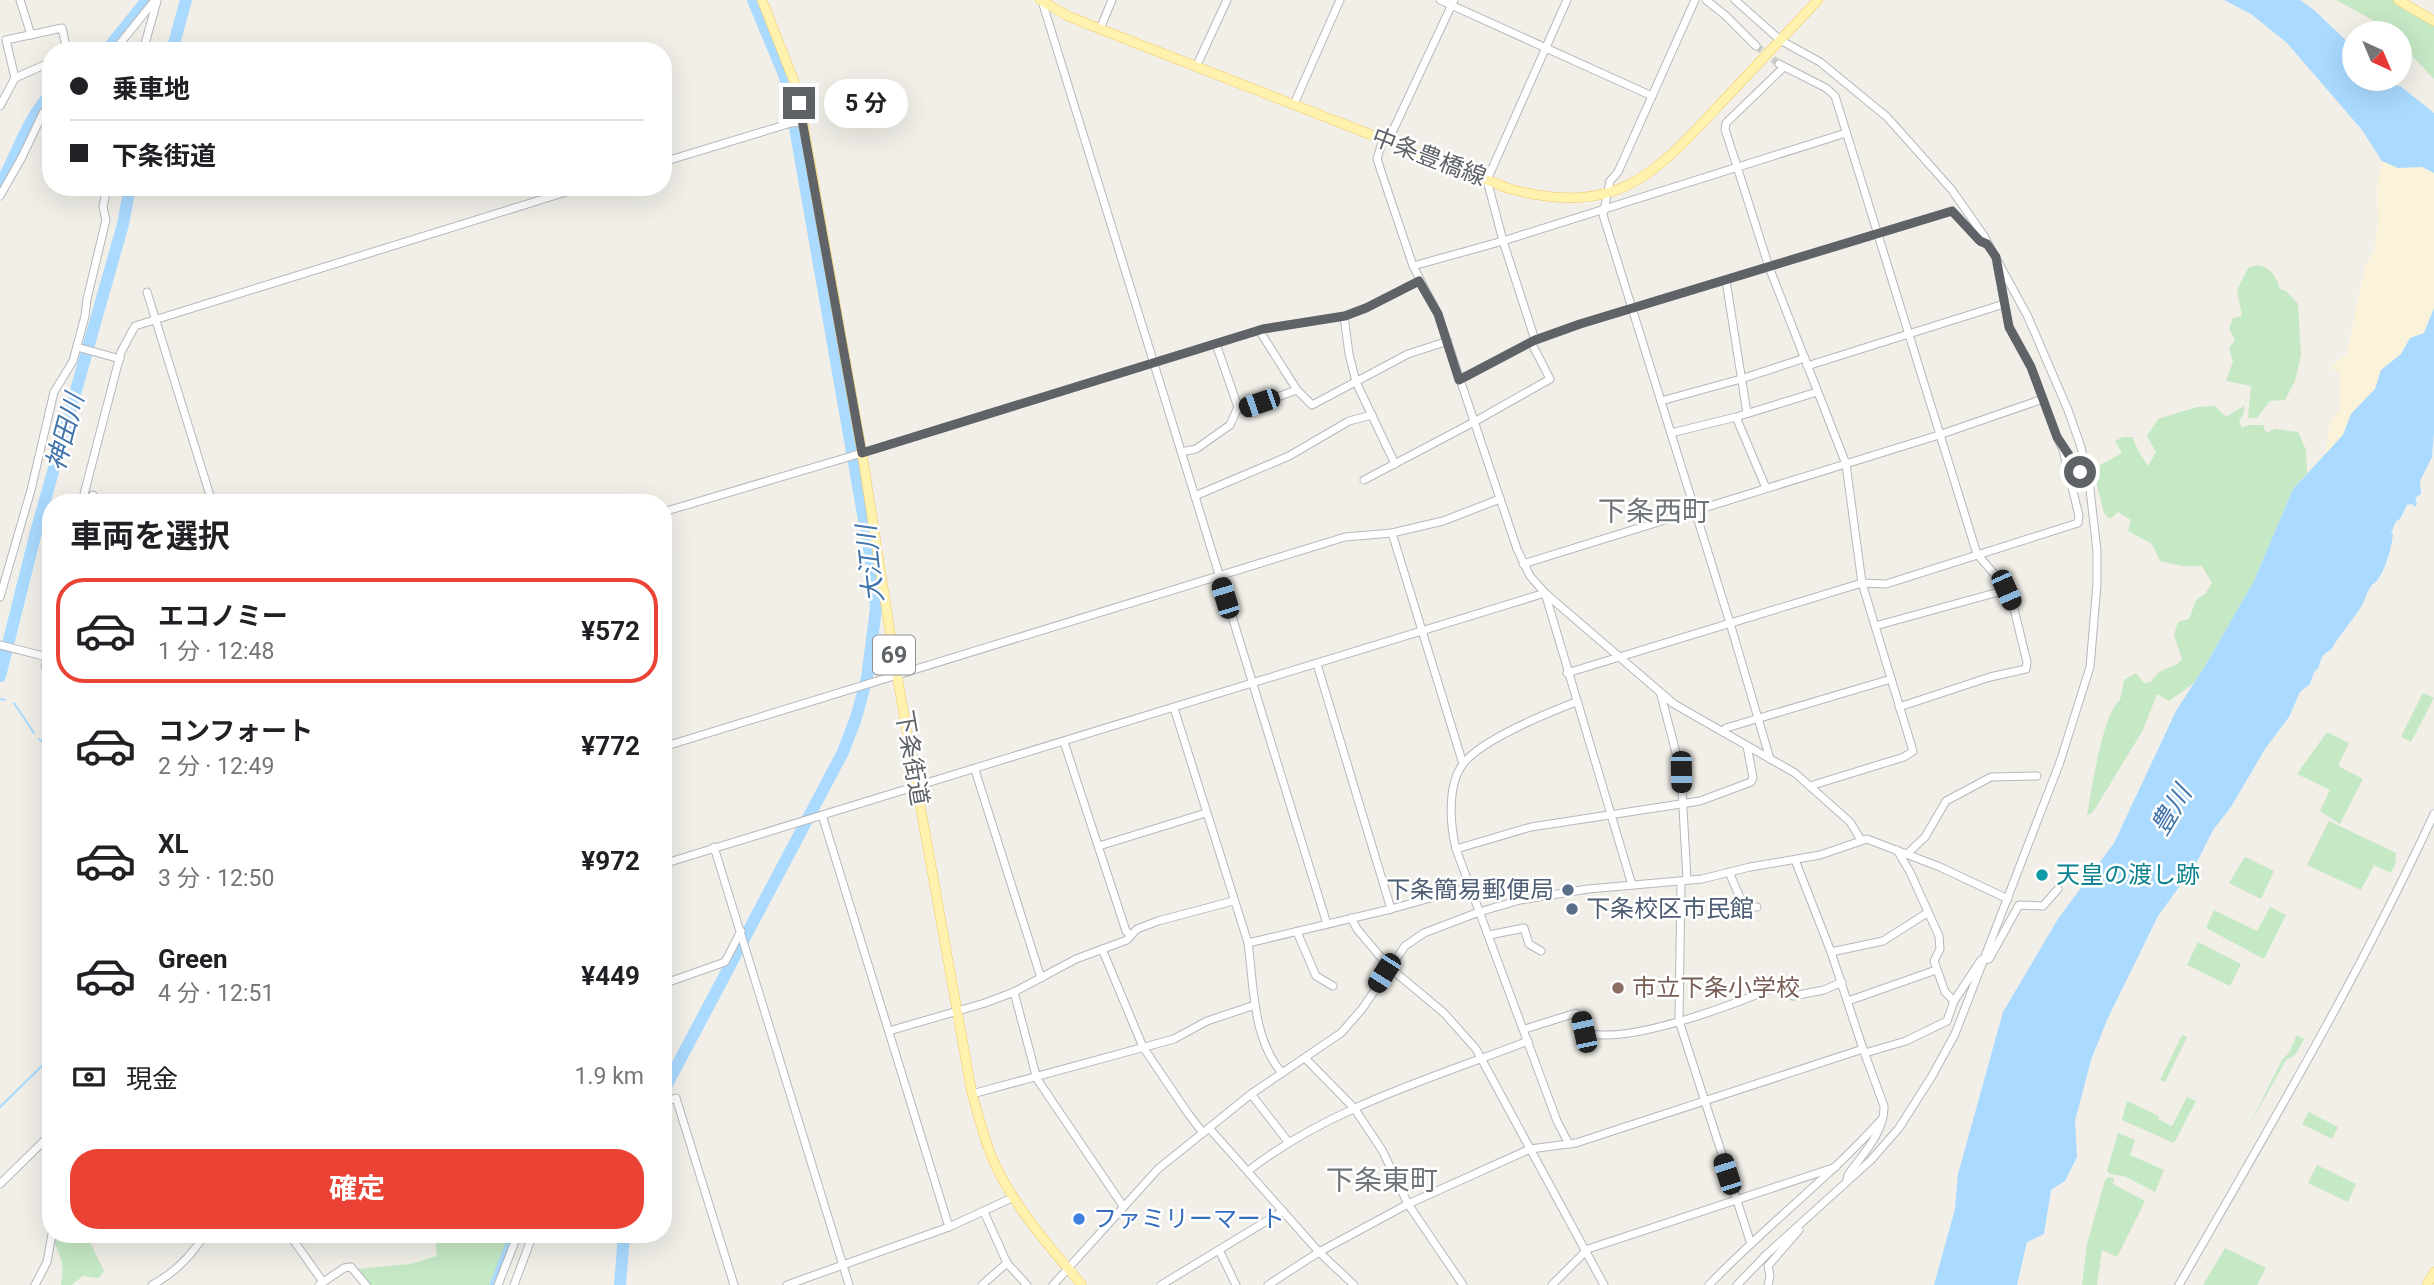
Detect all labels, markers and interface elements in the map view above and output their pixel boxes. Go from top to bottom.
north arrow [2342,21,2412,91]
map controls [2342,21,2412,91]
text: 乗車地 [112,74,190,104]
callout: 5 分 [824,78,908,128]
route end [783,87,815,119]
text: 5 分 [845,90,887,117]
street label: 中条豊橋線 [1368,122,1490,192]
text: 下条街道 [112,141,216,171]
car [1236,386,1283,420]
water label: 神田川 [40,388,90,474]
route start [2064,456,2096,488]
district label: 下条西町 [1598,495,1710,528]
text: 車両を選択 [70,517,230,555]
water label: 大江川 [851,521,889,604]
car [1988,567,2025,613]
car [1209,575,1242,621]
icon: car [74,599,137,662]
text: エコノミー [158,601,288,631]
text: ¥572 [581,616,640,646]
road number: 69 [873,636,915,674]
text: 1 分 · 12:48 [158,638,274,665]
street label: 下条街道 [890,708,934,808]
icon: car [74,714,137,777]
text: コンフォート [158,716,313,746]
text: ¥772 [581,731,640,761]
car [1671,751,1692,793]
text: 2 分 · 12:49 [158,753,274,780]
water label: 豊川 [2145,777,2199,840]
icon: car [74,829,137,892]
text: XL [158,829,189,859]
text: ¥972 [581,846,640,876]
place label: 天皇の渡し跡 [2056,861,2200,889]
text: 3 分 · 12:50 [158,865,274,892]
marker: 天皇の渡し跡 [2034,867,2050,883]
place label: 下条簡易郵便局 [1386,876,1554,904]
marker: 下条簡易郵便局 [1560,882,1576,898]
place label: 下条校区市民館 [1586,895,1754,923]
marker: 下条校区市民館 [1564,901,1580,917]
icon: car [74,944,137,1007]
text: Green [158,944,228,974]
car [1364,950,1405,996]
text: ¥449 [581,961,640,991]
place label: 市立下条小学校 [1632,974,1800,1002]
text: 4 分 · 12:51 [158,980,274,1007]
marker: 市立下条小学校 [1610,980,1626,996]
car [1570,1009,1599,1055]
icon: cash [70,1058,108,1096]
text: 1.9 km [575,1063,644,1090]
text: 現金 [126,1064,178,1094]
button: 確定 [70,1149,644,1229]
car [1711,1151,1744,1197]
district label: 下条東町 [1326,1164,1438,1197]
place label: ファミリーマート [1093,1205,1285,1233]
marker: ファミリーマート [1071,1211,1087,1227]

